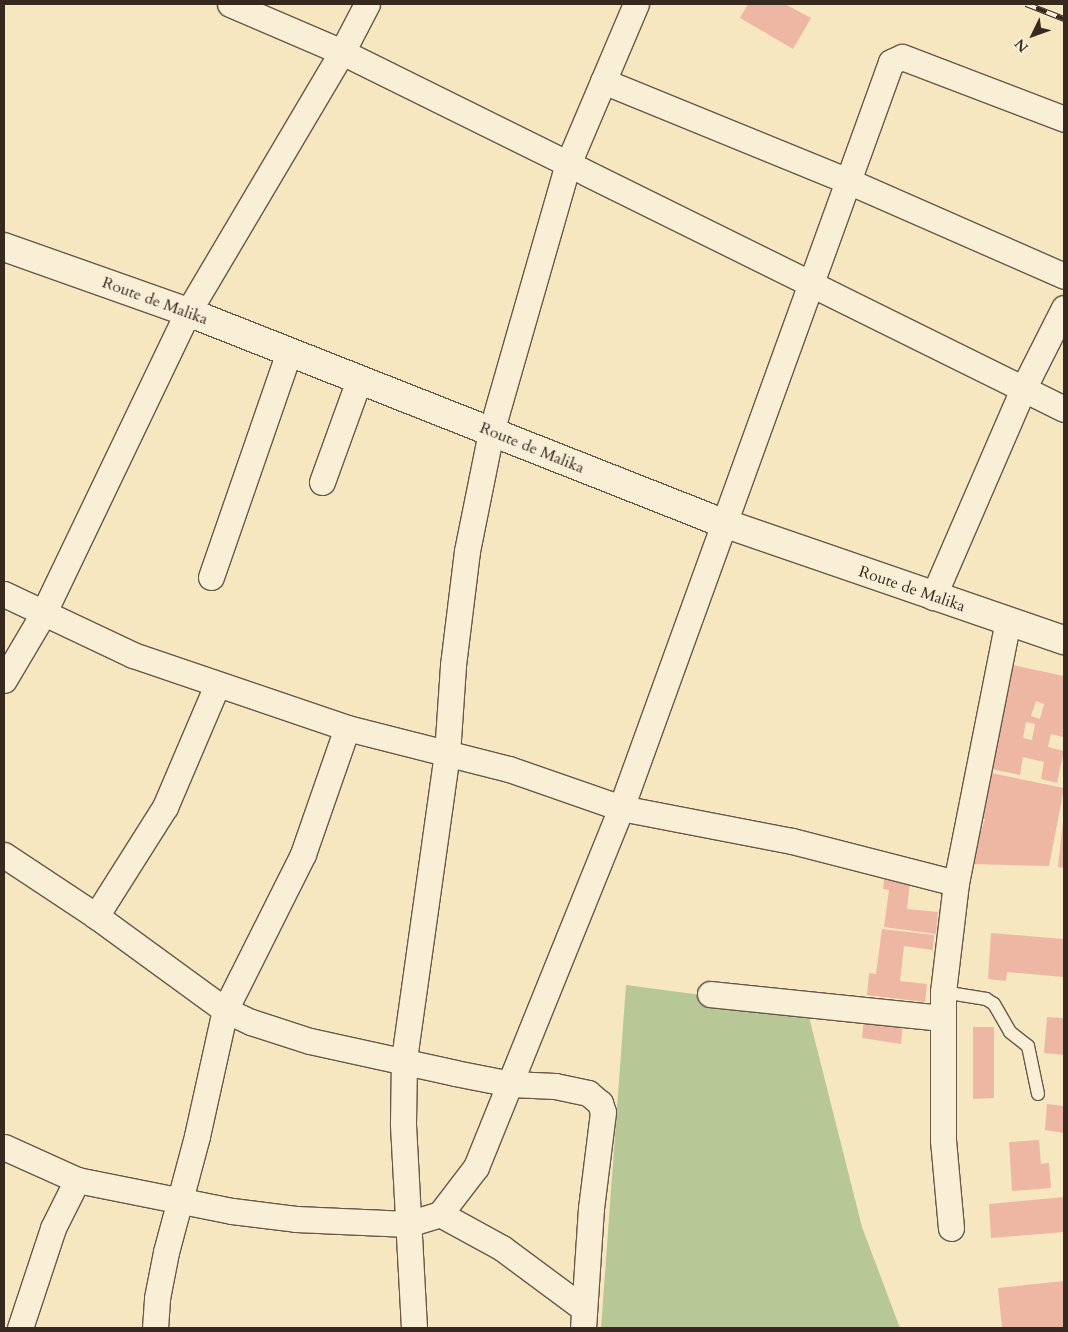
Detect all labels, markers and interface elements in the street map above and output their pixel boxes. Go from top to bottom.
north arrow [1008,10,1058,60]
text: N [1010,34,1033,56]
street label: Route de Malika [99,273,211,329]
street label: Route de Malika [477,418,587,478]
street label: Route de Malika [856,562,968,616]

